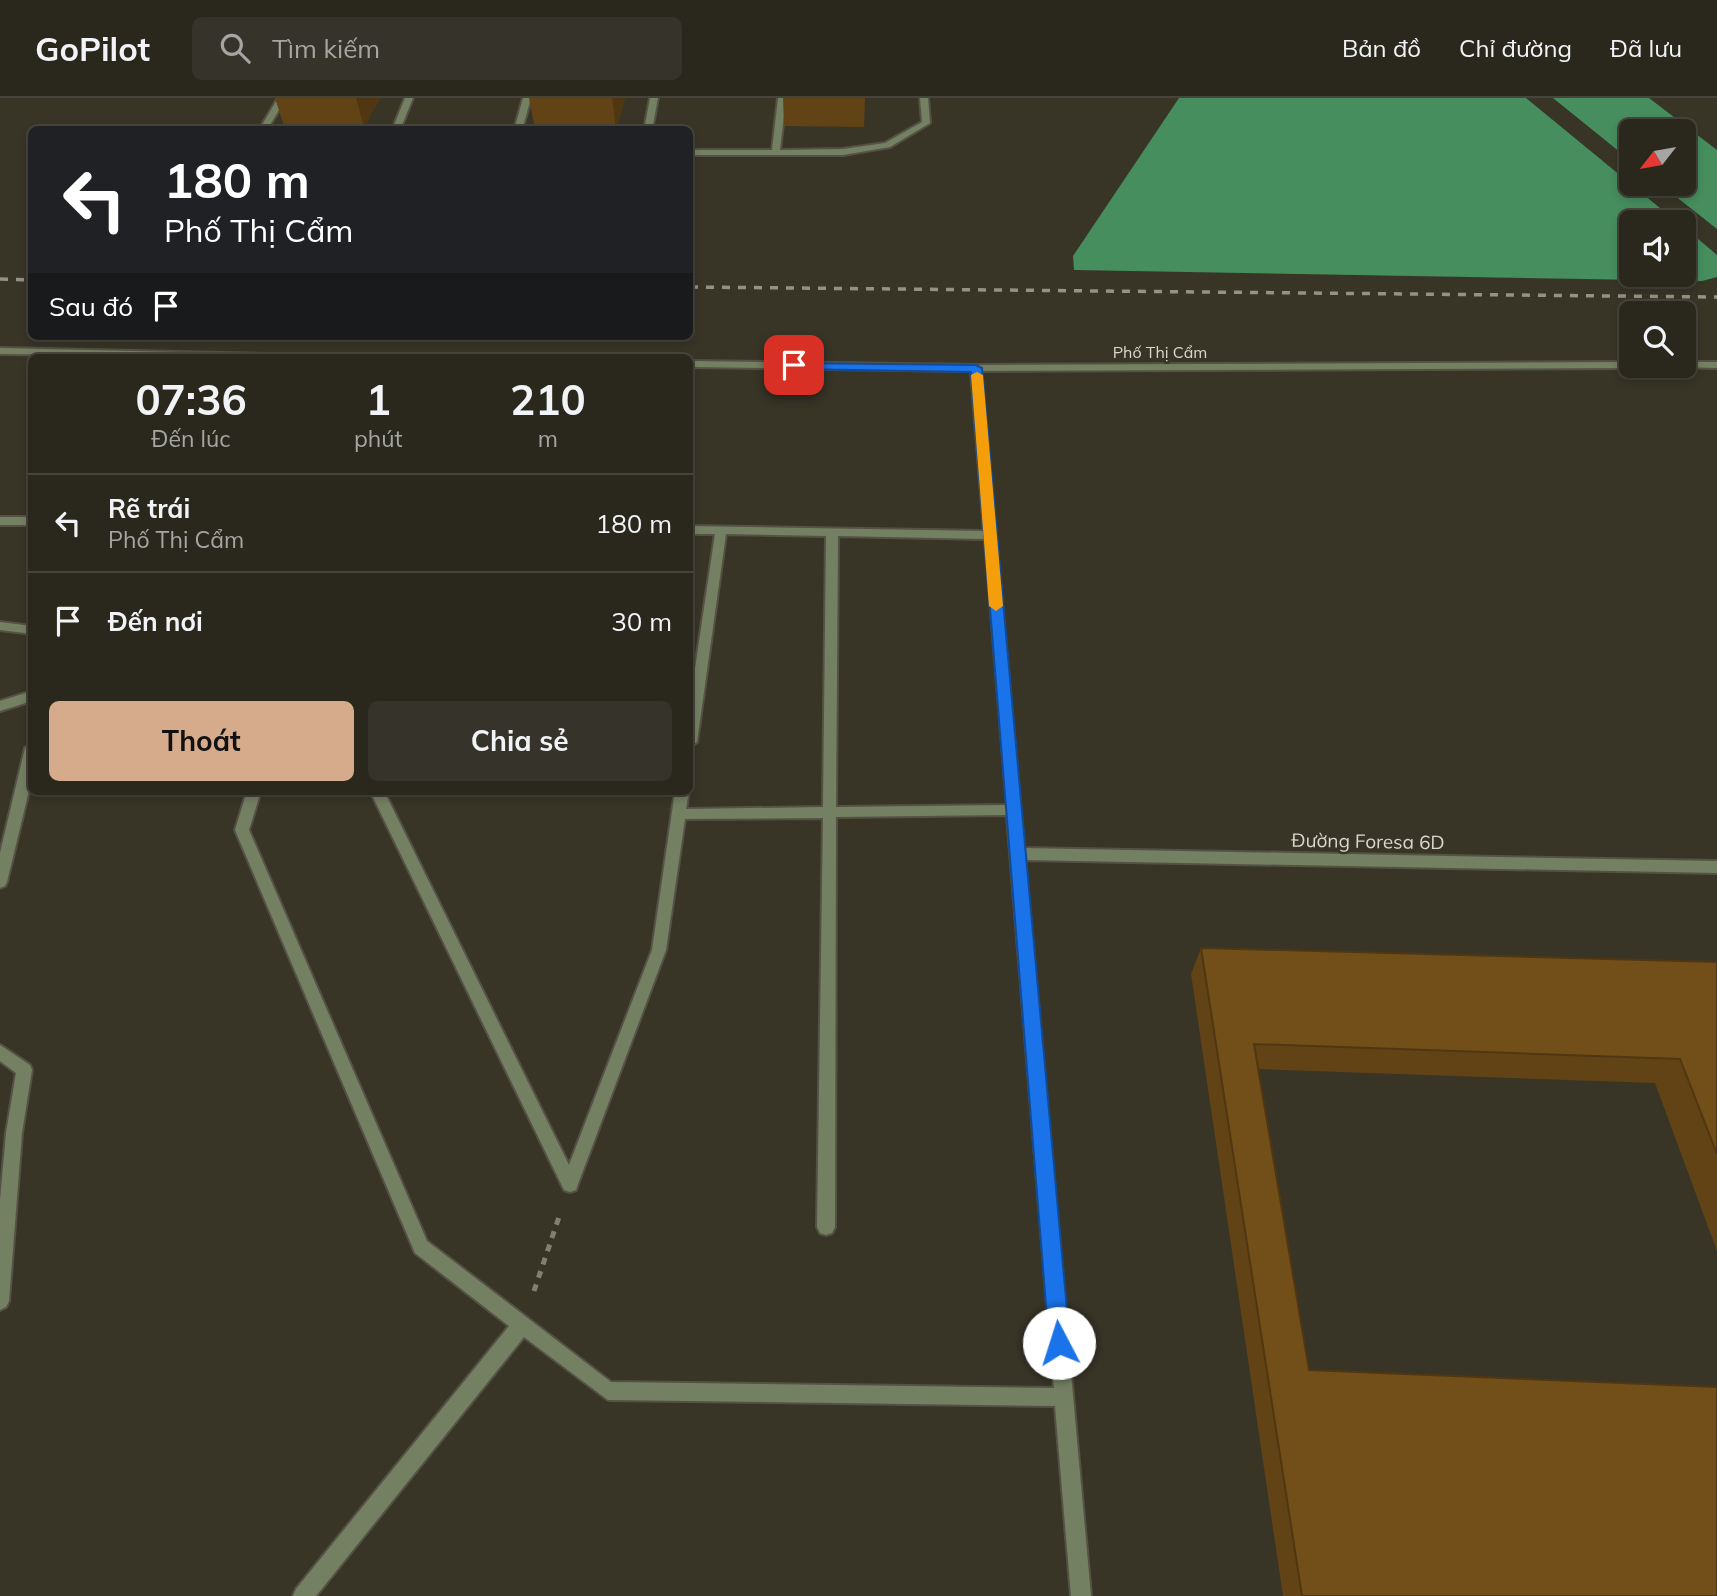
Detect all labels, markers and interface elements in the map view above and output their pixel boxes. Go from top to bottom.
search box [192,17,682,80]
text: GoPilot [35,28,150,69]
icon: search [216,29,254,67]
text: Tìm kiếm [272,32,380,65]
text: Bản đồ [1342,33,1421,63]
text: Chỉ đường [1459,33,1572,63]
text: Đã lưu [1610,33,1682,63]
north arrow [1619,119,1696,196]
map controls [1619,119,1696,378]
text: 180 m [164,149,310,210]
icon: left [49,154,140,245]
text: Phố Thị Cẩm [164,210,353,250]
button: sound [1619,210,1696,287]
icon: arrive [147,287,185,325]
text: Sau đó [49,290,133,323]
button: search [1619,301,1696,378]
pin [764,335,824,395]
street label: Phố Thị Cẩm [1113,342,1207,362]
icon: arrive [775,346,813,384]
text: 07:36 [135,373,247,426]
text: 1 [366,373,391,426]
text: 210 [510,373,586,426]
text: Đến lúc [151,424,231,453]
text: phút [354,424,403,453]
text: m [538,424,558,453]
text: Rẽ trái [108,492,190,525]
icon: left [49,504,87,542]
text: 180 m [596,507,672,540]
text: Phố Thị Cẩm [108,525,244,554]
icon: arrive [49,602,87,640]
text: Đến nơi [108,605,203,638]
text: 30 m [611,605,672,638]
button: Thoát [49,701,354,781]
button: Chia sẻ [368,701,672,781]
street label: Đường Foresa 6D [1291,828,1445,854]
position arrow [1022,1306,1096,1380]

